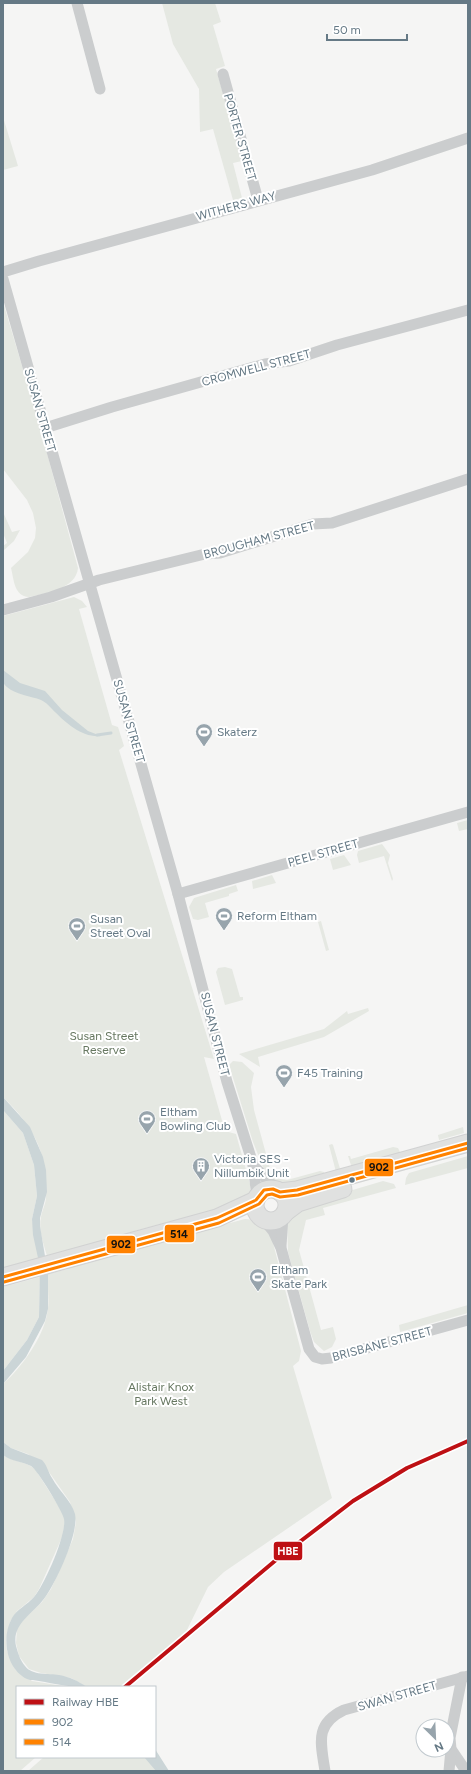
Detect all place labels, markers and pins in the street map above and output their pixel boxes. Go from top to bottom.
sports icon: Skaterz [194,722,214,747]
place label: Skaterz [217,725,257,739]
sports icon: Reform Eltham [214,906,234,931]
place label: Reform Eltham [237,909,317,923]
place label: Susan Street Oval [90,912,151,940]
sports icon: Susan Street Oval [67,916,87,941]
sports icon: F45 Training [274,1063,294,1088]
place label: F45 Training [297,1066,363,1080]
place label: Eltham Bowling Club [160,1105,231,1133]
sports icon: Eltham Bowling Club [137,1109,157,1134]
place label: Victoria SES - Nillumbik Unit [214,1152,290,1180]
building icon: Victoria SES - Nillumbik Unit [191,1156,211,1181]
unlabelled marker [347,1175,357,1185]
place label: Eltham Skate Park [271,1263,327,1291]
sports icon: Eltham Skate Park [248,1267,268,1292]

